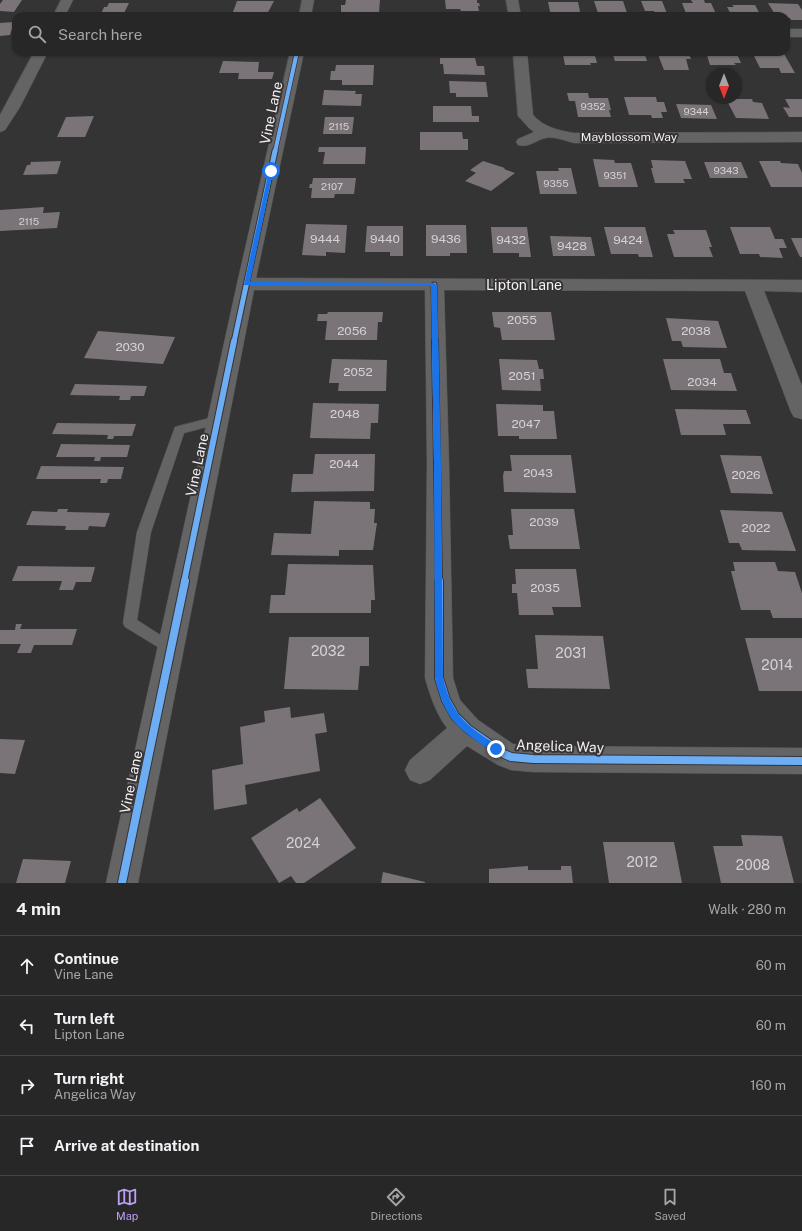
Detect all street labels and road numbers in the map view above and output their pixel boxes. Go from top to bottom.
street label: Vine Lane [257,80,285,146]
street label: Mayblossom Way [581,130,678,144]
street label: Lipton Lane [486,277,562,293]
street label: Vine Lane [183,432,211,498]
street label: Angelica Way [516,736,605,756]
street label: Vine Lane [117,749,145,815]

